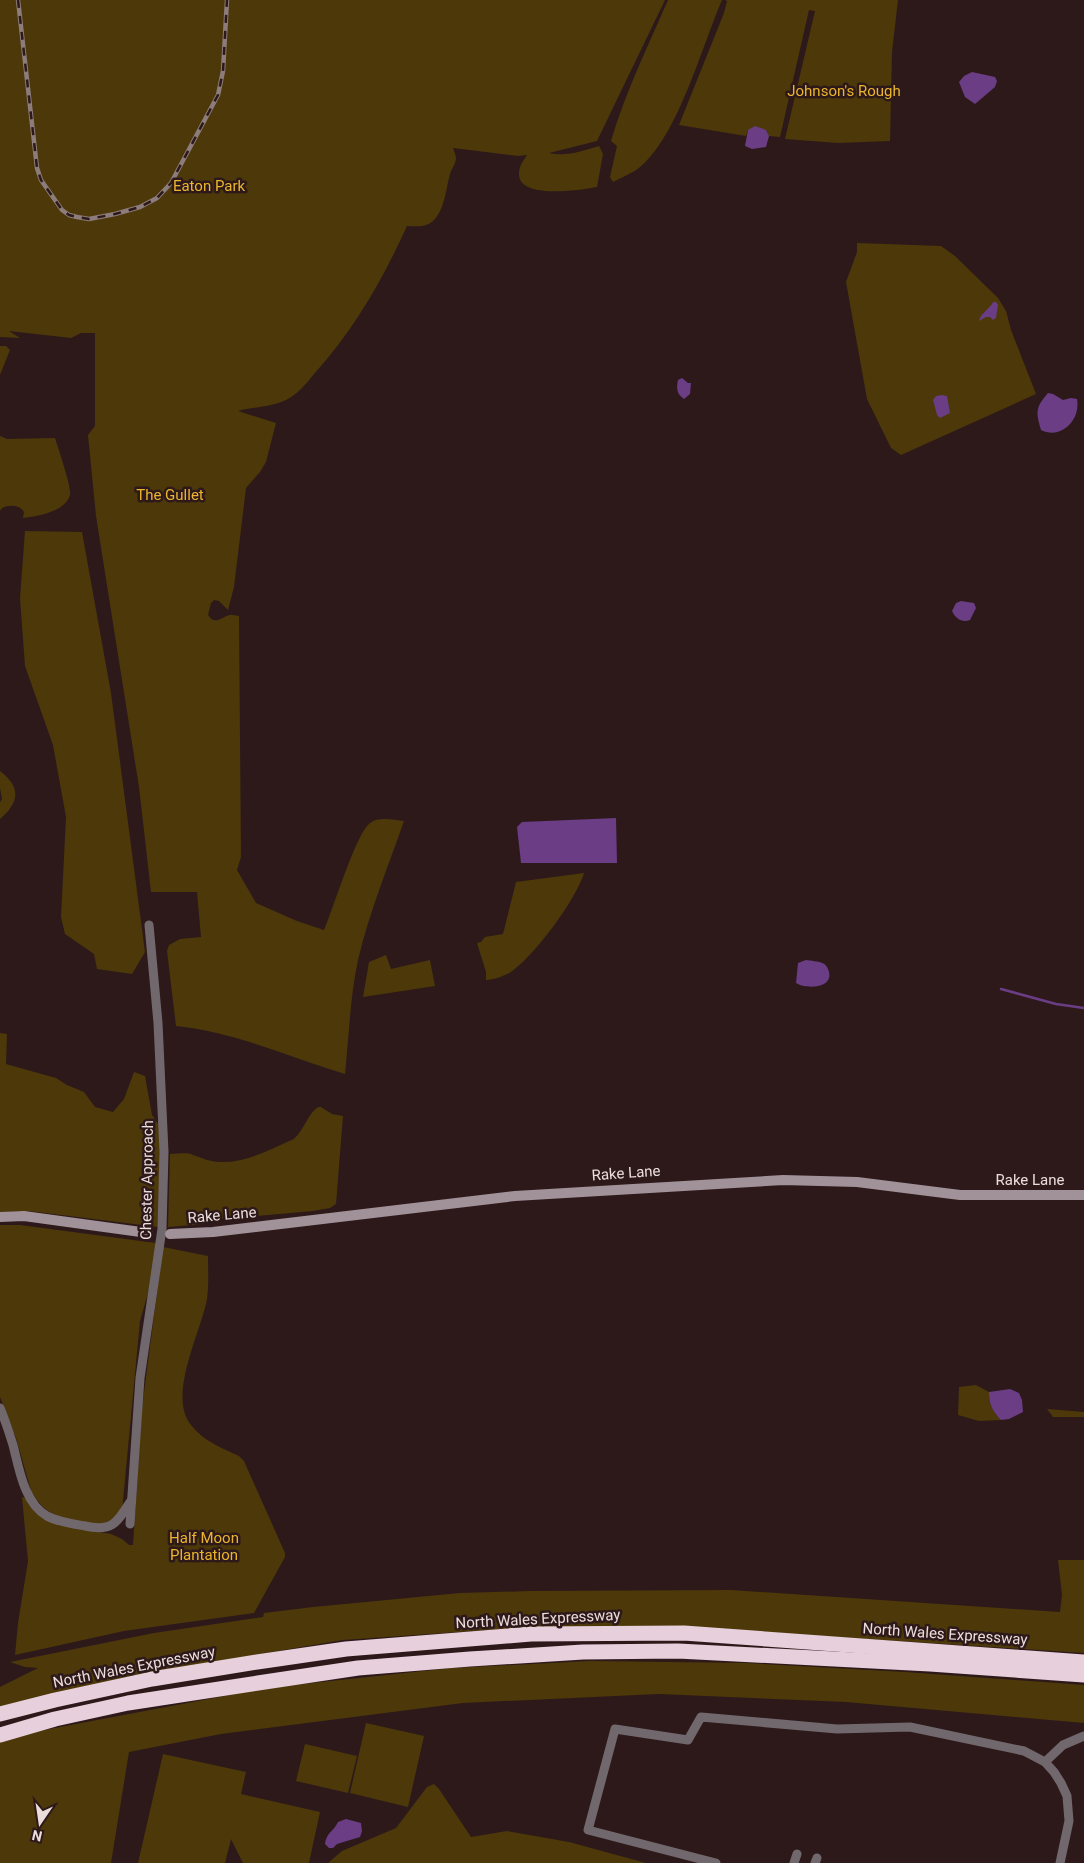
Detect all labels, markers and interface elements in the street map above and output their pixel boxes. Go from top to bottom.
park label: Johnson's Rough [787,82,901,100]
park label: Eaton Park [173,177,246,195]
park label: The Gullet [136,486,204,504]
street label: Chester Approach [137,1120,157,1240]
street label: Rake Lane [591,1162,661,1184]
street label: Rake Lane [995,1171,1065,1189]
street label: Rake Lane [187,1203,257,1227]
park label: Half Moon Plantation [169,1529,239,1564]
street label: North Wales Expressway [455,1606,621,1632]
street label: North Wales Expressway [862,1619,1028,1649]
street label: North Wales Expressway [51,1642,217,1692]
north arrow [15,1798,65,1848]
text: N [30,1827,44,1845]

